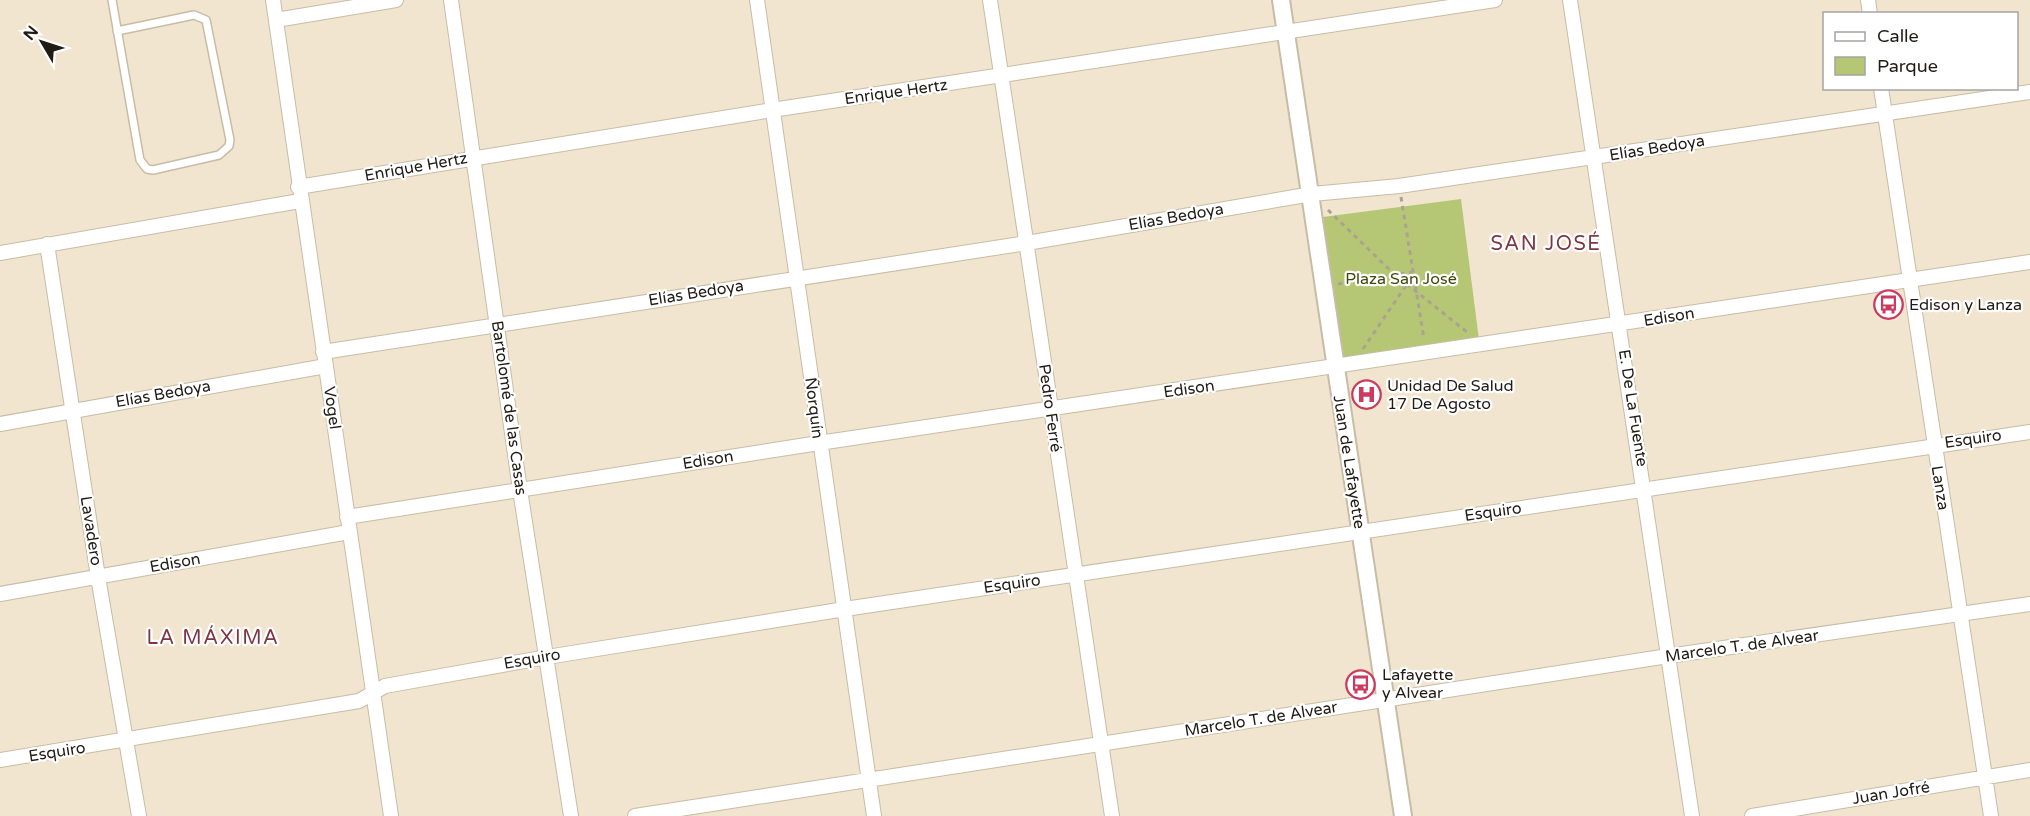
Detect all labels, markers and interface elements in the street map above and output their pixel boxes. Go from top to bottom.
north arrow [12,12,72,72]
legend [1823,12,2018,90]
text: N [19,22,43,44]
text: Calle [1877,25,1919,47]
text: Parque [1877,55,1938,77]
street label: Enrique Hertz [843,75,949,109]
street label: Elías Bedoya [1608,131,1706,165]
street label: Enrique Hertz [363,148,469,186]
street label: Elías Bedoya [1127,199,1225,235]
district label: SAN JOSÉ [1490,231,1602,256]
park label: Plaza San José [1345,269,1457,289]
street label: Elías Bedoya [647,276,745,310]
bus stop icon: Edison y Lanza [1872,289,1904,321]
place label: Edison y Lanza [1909,295,2022,315]
street label: Edison [1642,303,1696,331]
street label: Bartolomé de las Casas [487,319,531,497]
street label: E. De La Fuente [1614,348,1652,468]
street label: Pedro Ferré [1034,363,1066,453]
street label: Elías Bedoya [114,376,212,412]
street label: Ñorquín [800,376,828,440]
street label: Edison [1162,376,1216,402]
place label: Unidad De Salud 17 De Agosto [1387,376,1514,414]
hospital icon: Unidad De Salud 17 De Agosto [1350,379,1382,411]
street label: Vogel [319,385,345,431]
street label: Juan de Lafayette [1329,394,1369,530]
street label: Esquiro [1943,425,2003,453]
street label: Edison [681,446,735,474]
street label: Lanza [1927,464,1953,512]
street label: Lavadero [76,495,106,567]
street label: Esquiro [1463,498,1523,526]
street label: Edison [148,549,202,577]
street label: Esquiro [982,570,1042,598]
district label: LA MÁXIMA [147,625,279,650]
street label: Marcelo T. de Alvear [1664,625,1821,667]
street label: Esquiro [502,644,562,674]
place label: Lafayette y Alvear [1382,665,1453,703]
bus stop icon: Lafayette y Alvear [1345,668,1377,700]
street label: Marcelo T. de Alvear [1183,697,1340,741]
street label: Esquiro [27,738,87,766]
street label: Juan Jofré [1851,777,1931,809]

